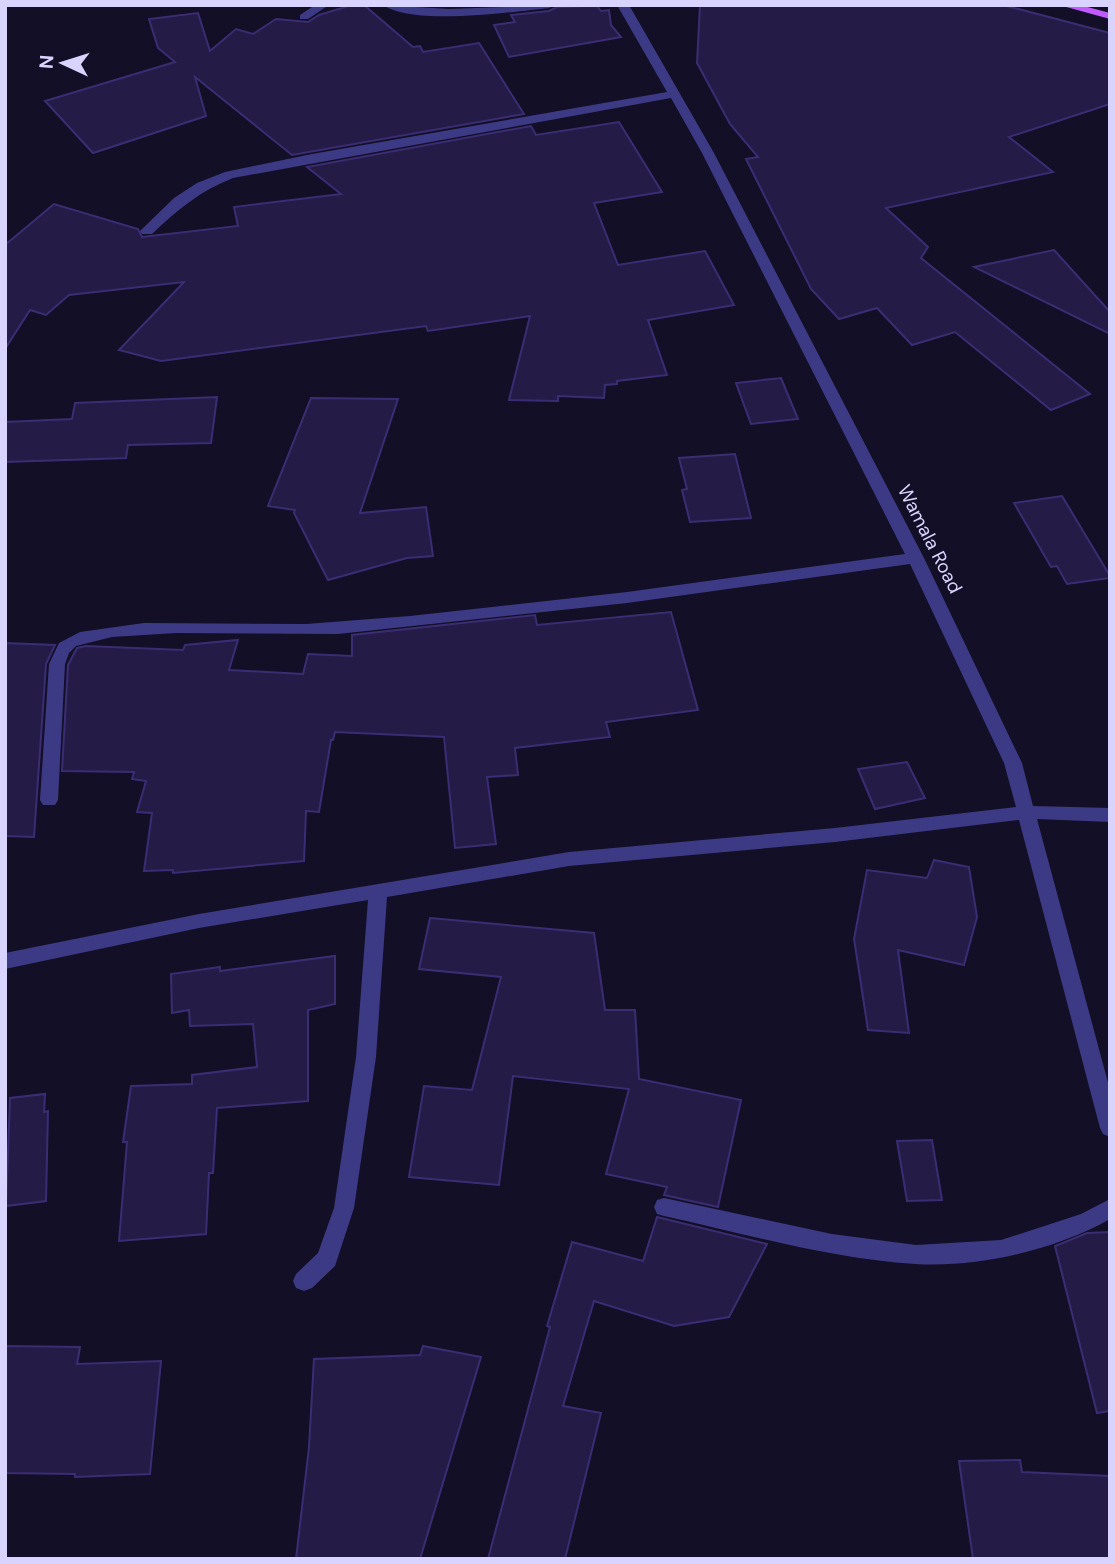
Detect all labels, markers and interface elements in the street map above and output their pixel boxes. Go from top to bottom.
north arrow [28,28,98,98]
text: N [34,54,59,70]
street label: Wamala Road [892,480,968,598]

